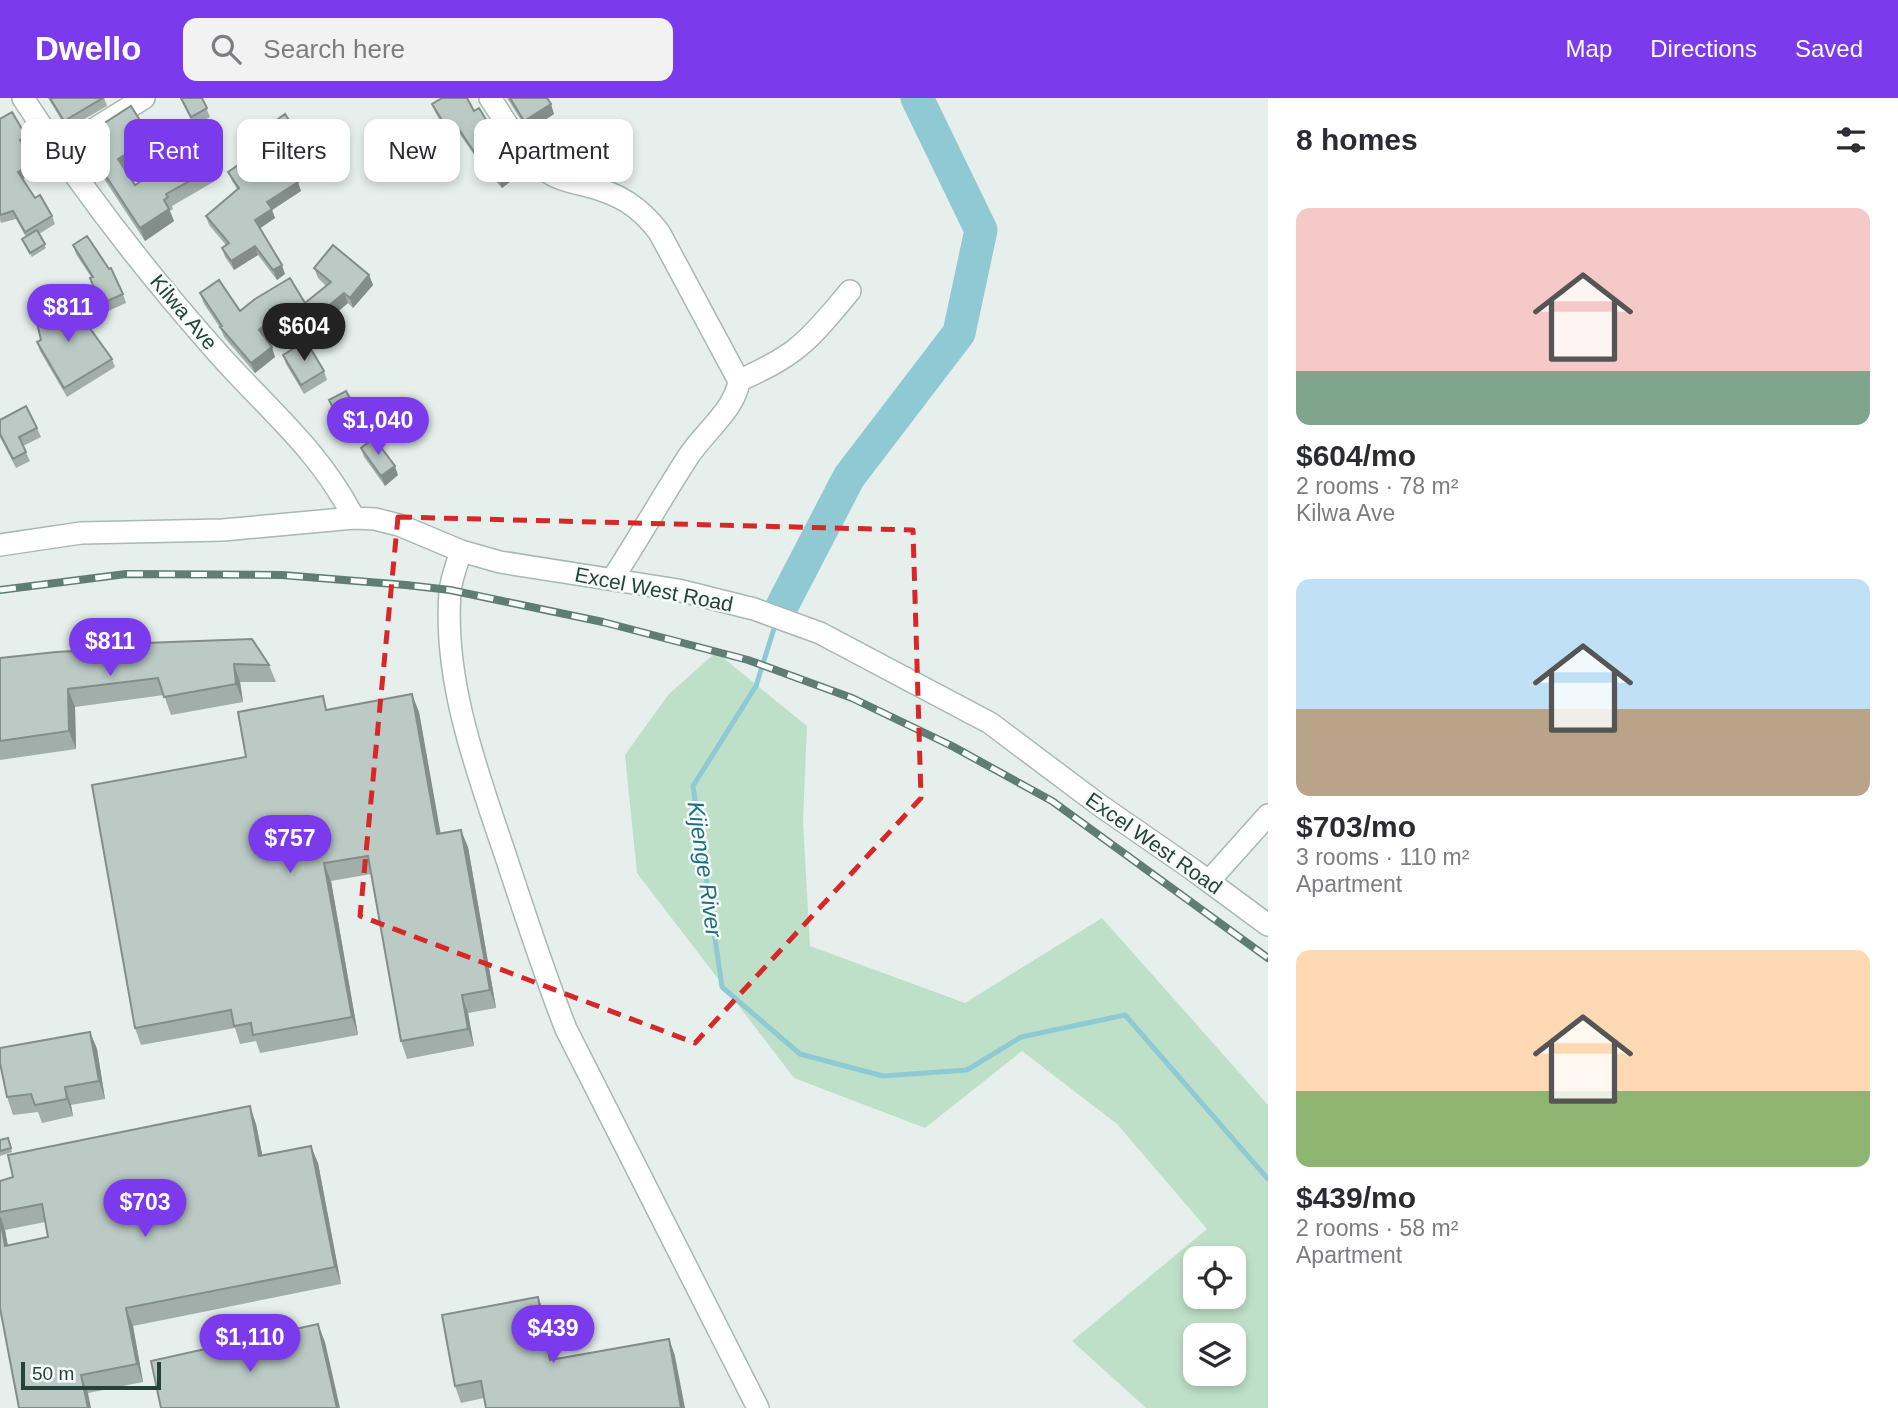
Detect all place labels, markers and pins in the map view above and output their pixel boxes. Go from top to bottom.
pin: $811 [27,285,109,344]
pin: $604 [263,303,345,363]
pin: $1,040 [321,398,435,457]
pin: $811 [69,618,151,678]
pin: $757 [249,816,331,875]
pin: $703 [104,1180,186,1239]
pin: $439 [512,1306,594,1365]
pin: $1,110 [193,1314,307,1374]

